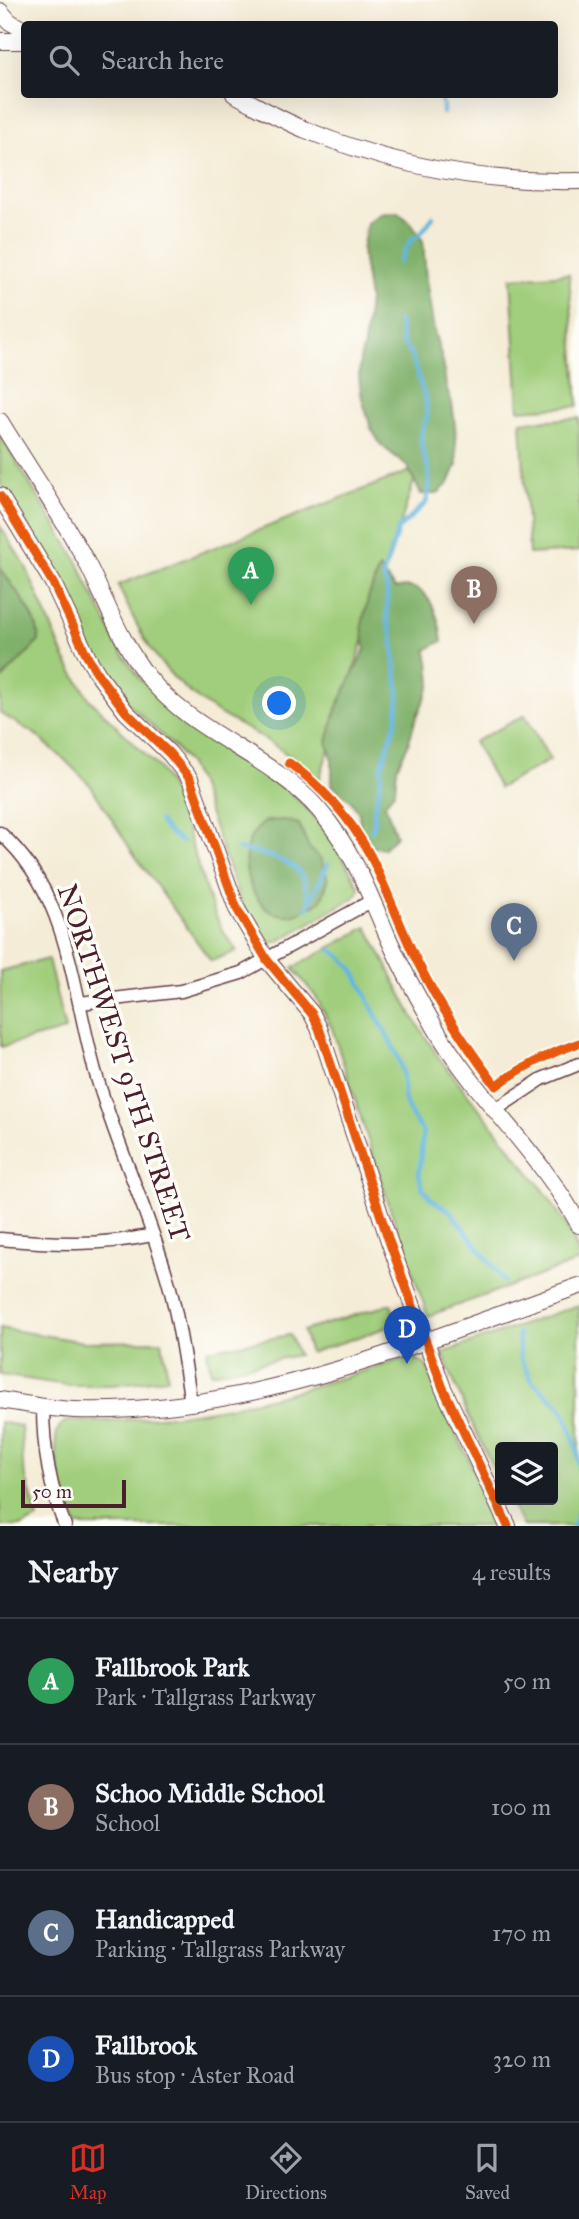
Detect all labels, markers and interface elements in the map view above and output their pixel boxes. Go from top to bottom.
search box [21,21,558,98]
icon: search [45,41,83,79]
text: Search here [101,44,224,76]
pin: A [228,547,274,605]
pin: B [451,566,497,624]
your location [262,686,296,720]
street label: NORTHWEST 9TH STREET [50,880,198,1246]
pin: C [491,903,537,961]
pin: D [384,1306,430,1364]
map controls [495,1442,558,1505]
button: layers [495,1442,558,1505]
scale bar [21,1477,126,1509]
text: 50 m [32,1480,72,1503]
text: Nearby [28,1554,118,1590]
text: 4 results [472,1558,551,1586]
text: Fallbrook Park [95,1651,250,1683]
text: A [43,1667,59,1695]
text: 50 m [503,1667,551,1695]
text: Park · Tallgrass Parkway [95,1683,316,1711]
text: Schoo Middle School [95,1777,325,1809]
text: B [43,1793,59,1821]
text: 100 m [491,1793,551,1821]
text: School [95,1809,160,1837]
text: Handicapped [95,1903,235,1935]
text: C [43,1919,59,1947]
text: 170 m [492,1919,551,1947]
text: Parking · Tallgrass Parkway [95,1935,345,1963]
text: Fallbrook [95,2029,197,2061]
text: D [42,2045,60,2073]
text: 320 m [493,2045,551,2073]
text: Bus stop · Aster Road [95,2061,295,2089]
tab: Map [69,2139,107,2204]
tab: Directions [245,2139,327,2204]
tab: Saved [465,2139,510,2204]

